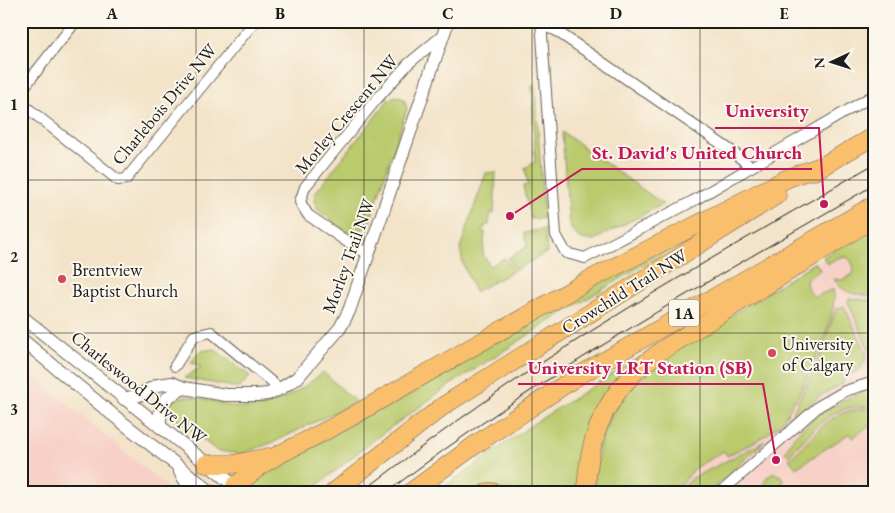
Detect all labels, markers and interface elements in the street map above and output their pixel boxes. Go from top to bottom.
text: A [105,3,118,24]
text: B [275,3,285,24]
text: C [442,3,454,24]
text: D [610,3,622,24]
text: E [779,3,789,24]
street label: Charlebois Drive NW [107,38,222,169]
north arrow [808,38,858,88]
street label: Morley Crescent NW [289,49,403,178]
text: N [810,56,828,69]
text: 1 [10,94,18,115]
callout: University [715,94,819,128]
text: University [725,98,810,123]
callout: St. David's United Church [582,135,812,169]
text: St. David's United Church [592,140,802,165]
street label: Morley Trail NW [317,195,380,316]
street label: Crowchild Trail NW [557,243,692,339]
text: 2 [10,246,19,267]
place label: Brentview Baptist Church [72,258,178,302]
marker: Brentview Baptist Church [56,273,68,285]
road number: 1A [669,300,699,326]
street label: Charleswood Drive NW [67,325,212,449]
place label: University of Calgary [782,332,854,376]
marker: University of Calgary [766,347,778,359]
callout: University LRT Station (SB) [518,350,763,384]
text: University LRT Station (SB) [528,355,753,380]
text: 3 [10,399,18,420]

